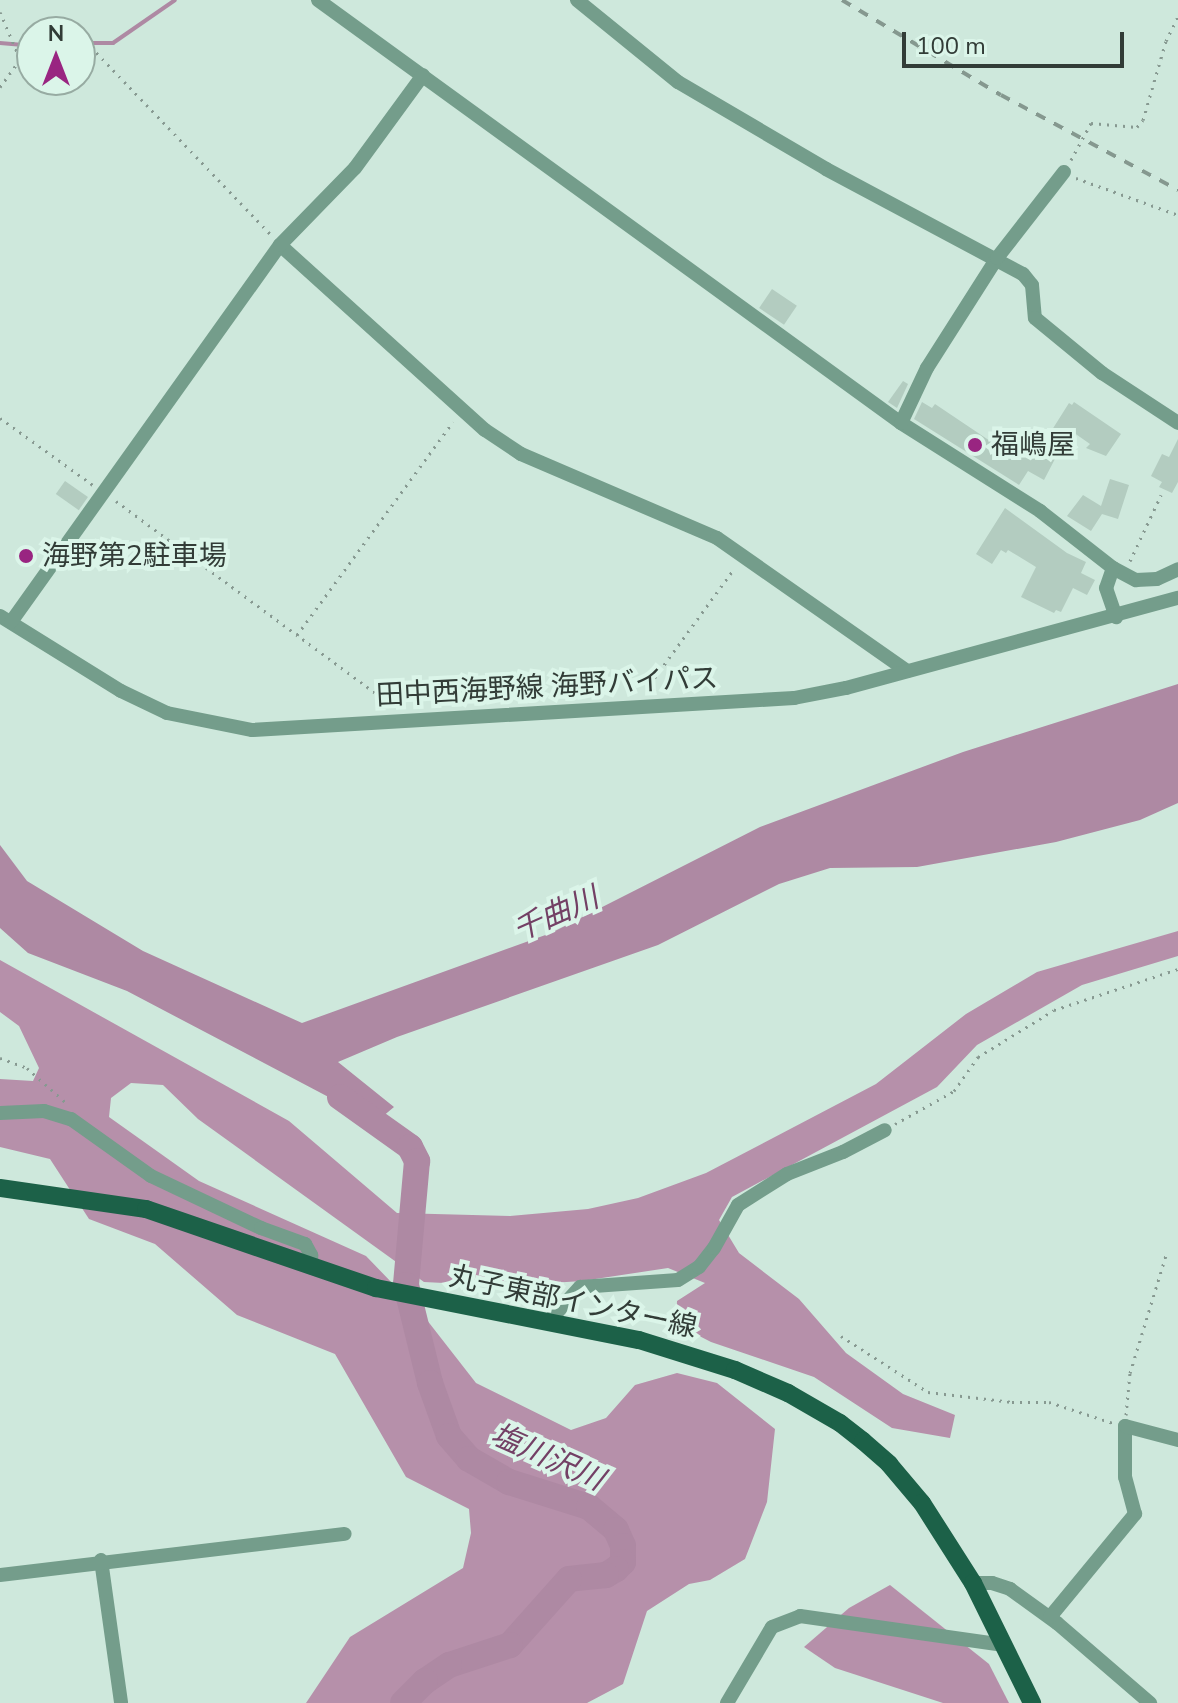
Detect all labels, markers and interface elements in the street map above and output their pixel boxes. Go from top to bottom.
north arrow [16,16,96,96]
scale bar [906,16,1128,66]
text: N [48,19,64,49]
text: 100 m [916,30,986,62]
place label: 福嶋屋 [991,428,1075,462]
marker: 福嶋屋 [966,436,984,454]
place label: 海野第2駐車場 [42,539,227,573]
marker: 海野第2駐車場 [17,547,35,565]
street label: 田中西海野線 海野バイパス [375,661,719,713]
water label: 千曲川 [508,880,604,950]
street label: 丸子東部インター線 [446,1259,700,1345]
water label: 塩川沢川 [485,1417,609,1499]

